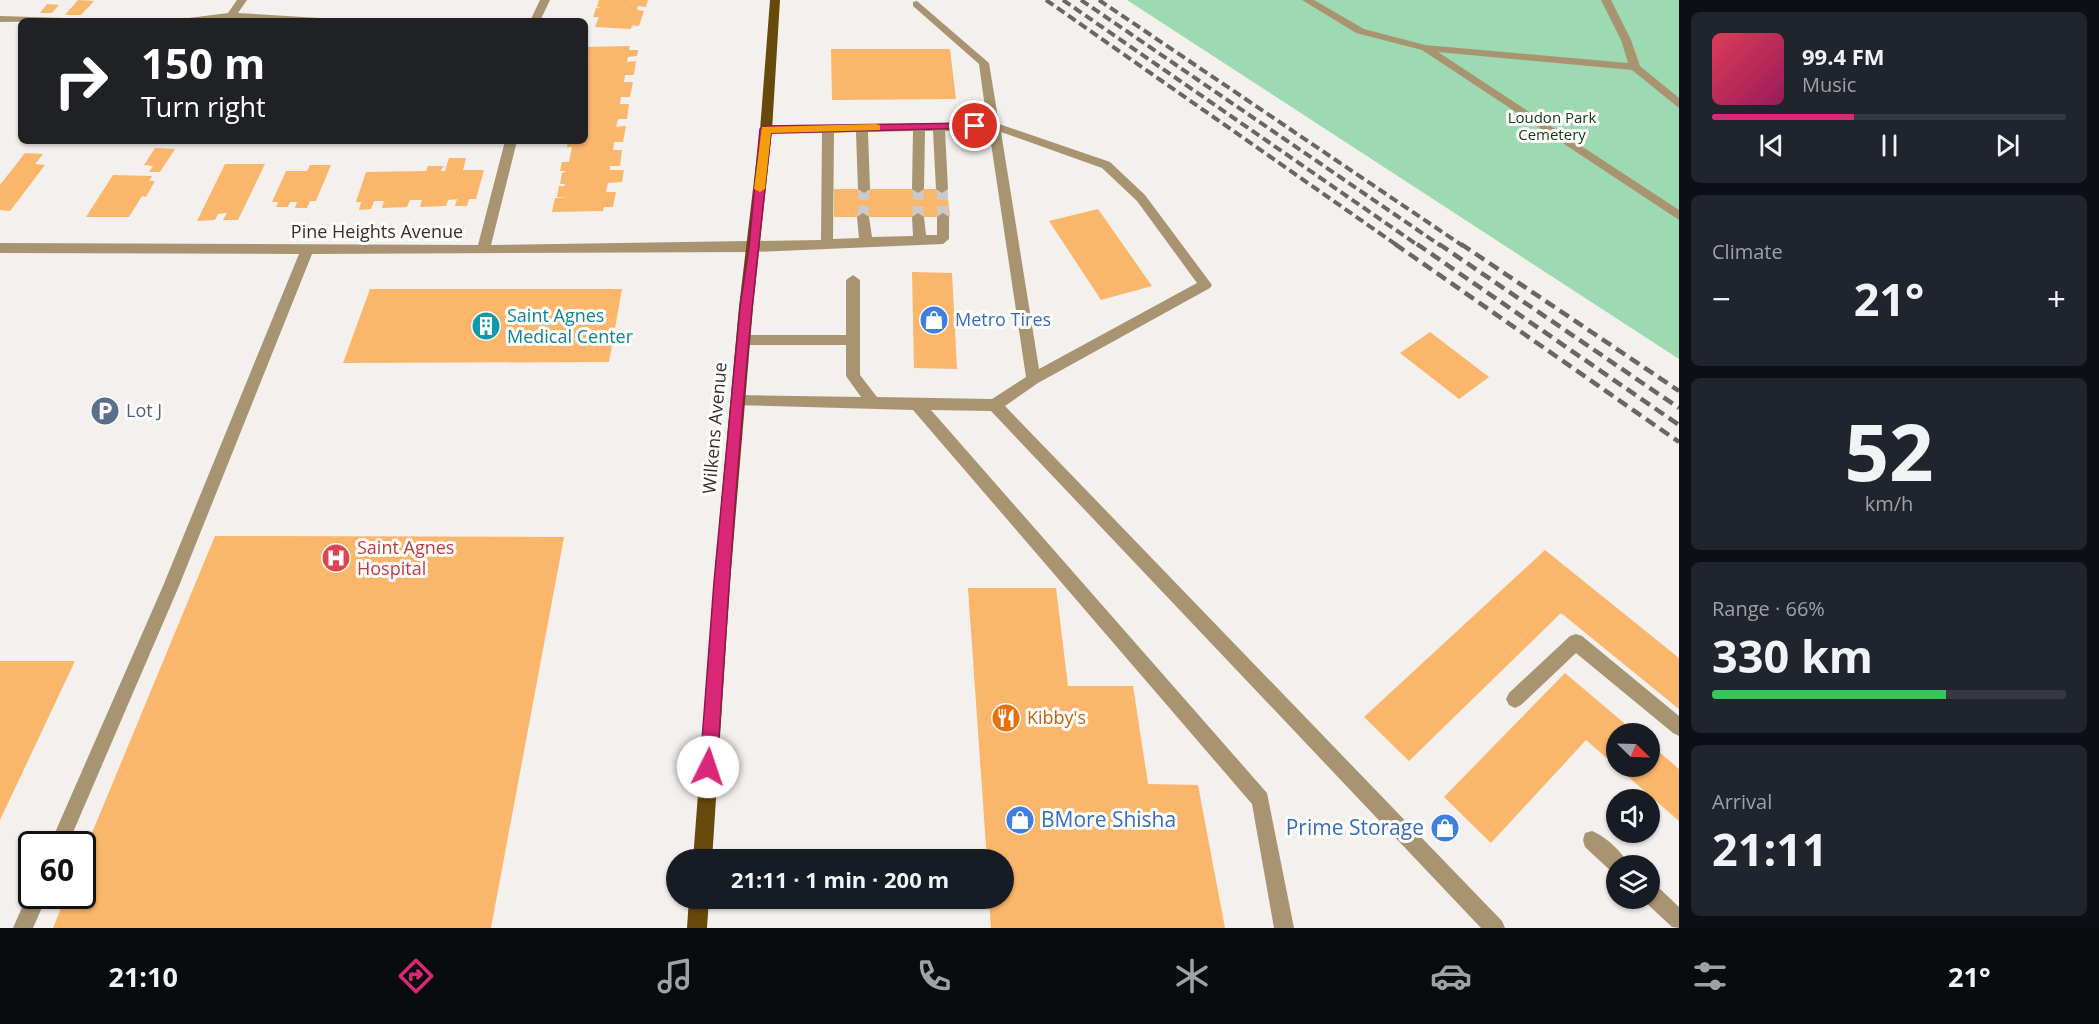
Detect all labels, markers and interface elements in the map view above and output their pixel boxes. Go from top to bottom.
text: 150 m [141,34,265,91]
text: 99.4 FM [1802,41,1885,71]
icon: right [42,42,120,120]
text: Music [1802,71,1856,98]
text: Turn right [141,88,266,125]
pin [949,100,1000,151]
park label: Loudon Park Cemetery [1508,107,1596,144]
icon: arrive [958,109,991,142]
icon: previous [1755,129,1788,162]
icon: pause [1873,129,1906,162]
icon: next [1991,129,2024,162]
street label: Pine Heights Avenue [291,219,463,243]
text: Climate [1712,238,1783,265]
text: 21° [1854,268,1924,329]
text: − [1712,276,1731,321]
text: + [2047,276,2066,321]
place label: Saint Agnes Medical Center [507,303,634,348]
shop icon: Metro Tires [918,304,950,336]
place label: Metro Tires [955,307,1051,331]
building icon: Saint Agnes Medical Center [470,310,502,342]
street label: Wilkens Avenue [696,361,732,495]
parking icon: Lot J [89,395,121,427]
place label: Lot J [126,398,162,422]
text: 52 [1844,398,1934,504]
text: km/h [1865,490,1913,517]
place label: Saint Agnes Hospital [357,535,454,580]
hospital icon: Saint Agnes Hospital [320,542,352,574]
text: Range · 66% [1712,595,1825,622]
text: 330 km [1712,625,1873,686]
restaurant icon: Kibby's [990,702,1022,734]
place label: Kibby's [1027,705,1086,729]
north arrow [1606,723,1660,777]
map controls [1606,723,1660,909]
position arrow [676,735,740,799]
text: Arrival [1712,788,1772,815]
button: sound [1606,789,1660,843]
shop icon: BMore Shisha [1004,804,1036,836]
place label: BMore Shisha [1041,805,1176,833]
shop icon: Prime Storage [1429,812,1461,844]
place label: Prime Storage [1286,813,1424,841]
text: 21:11 [1712,818,1828,879]
speed limit sign: 60 [18,831,96,909]
button: layers [1606,855,1660,909]
text: 21:11 · 1 min · 200 m [731,864,949,894]
icon: directions [395,955,437,997]
icon: music [654,955,696,997]
icon: phone [913,955,955,997]
icon: climate [1171,955,1213,997]
icon: car [1430,955,1472,997]
icon: filters [1689,955,1731,997]
text: 21:10 [108,958,178,995]
text: 21° [1948,958,1990,995]

